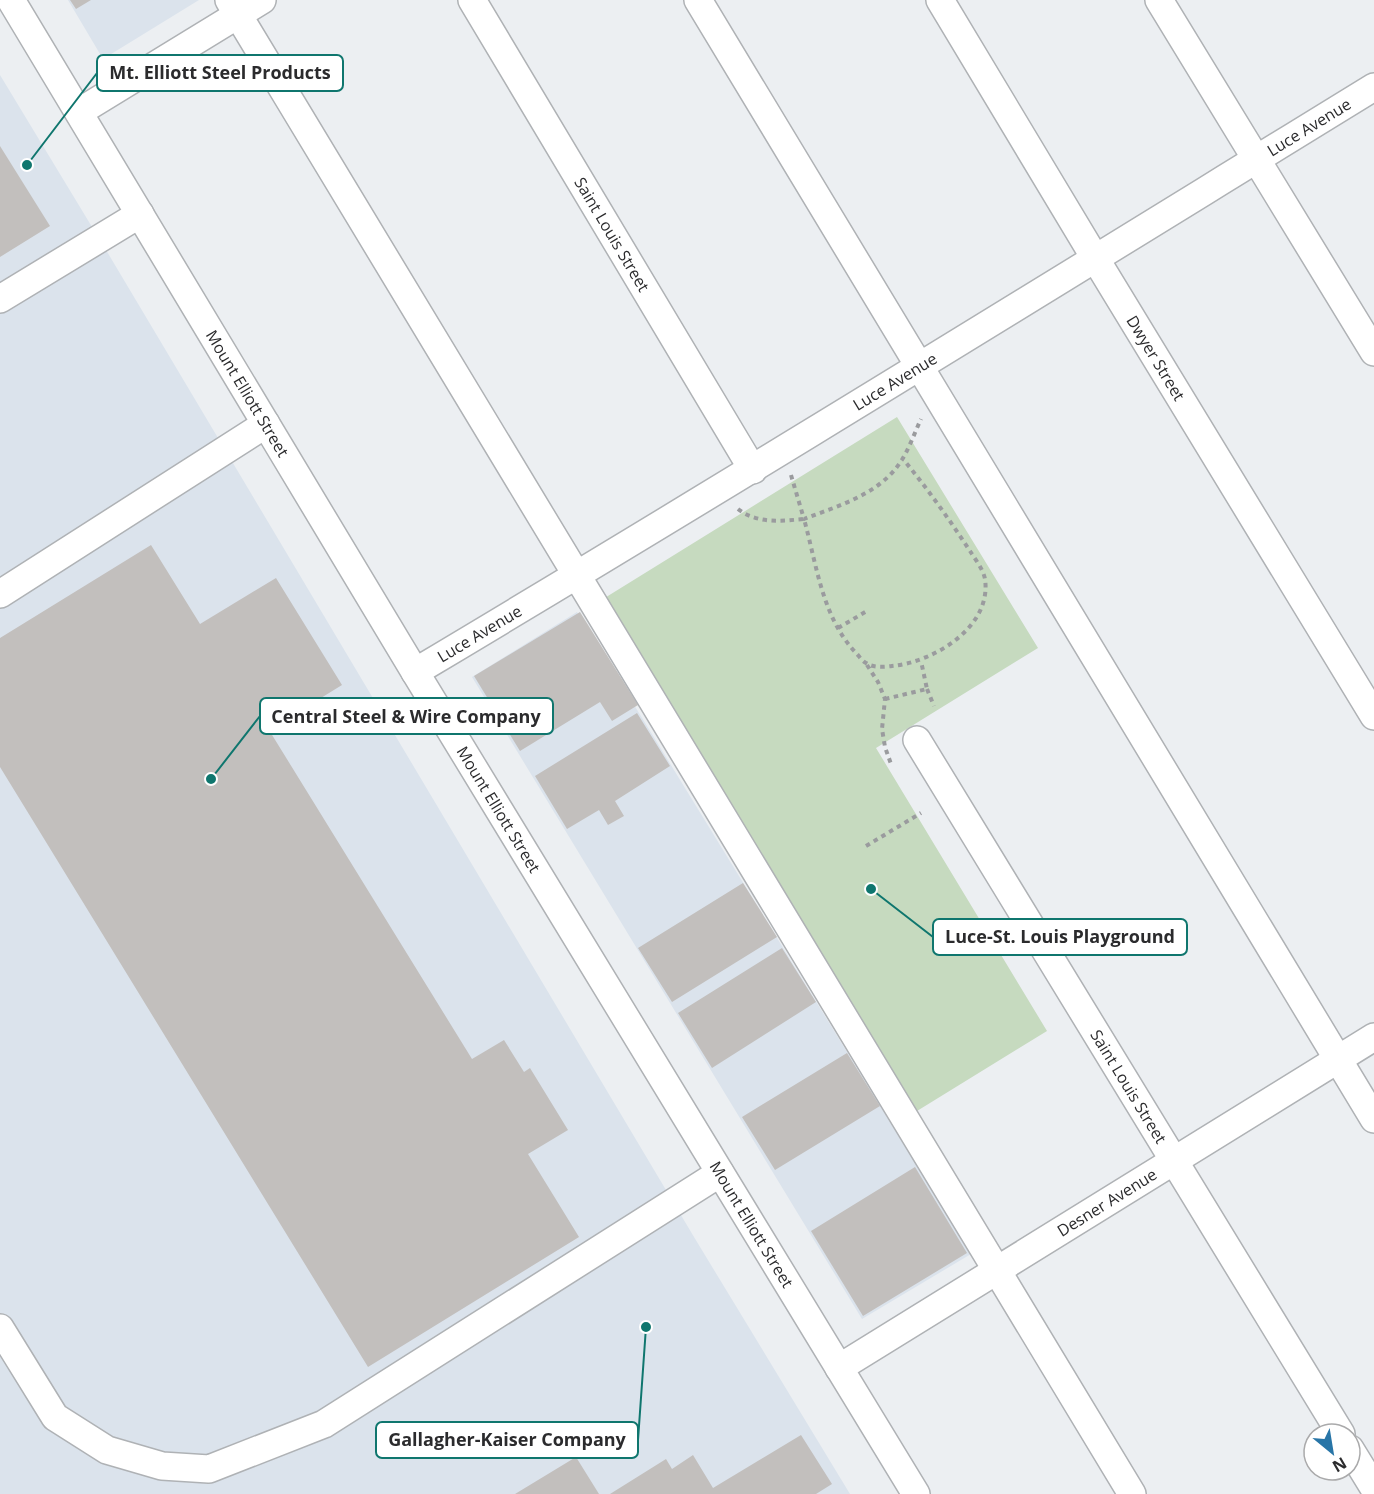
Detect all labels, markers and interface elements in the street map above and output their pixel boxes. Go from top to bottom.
callout: Mt. Elliott Steel Products [97,55,343,91]
text: Mt. Elliott Steel Products [109,60,331,84]
street label: Luce Avenue [1263,93,1355,161]
street label: Saint Louis Street [569,173,655,296]
street label: Dwyer Street [1121,311,1191,405]
street label: Mount Elliott Street [201,326,294,461]
street label: Luce Avenue [849,347,941,416]
street label: Luce Avenue [433,600,526,667]
callout: Central Steel & Wire Company [260,698,553,734]
text: Central Steel & Wire Company [271,704,541,728]
street label: Mount Elliott Street [452,742,546,877]
callout: Luce-St. Louis Playground [933,919,1187,955]
text: Luce-St. Louis Playground [945,924,1175,948]
street label: Saint Louis Street [1085,1025,1172,1148]
street label: Mount Elliott Street [705,1157,799,1292]
street label: Desner Avenue [1053,1163,1161,1241]
callout: Gallagher-Kaiser Company [376,1422,638,1458]
north arrow [1302,1422,1362,1482]
text: Gallagher-Kaiser Company [388,1427,627,1451]
text: N [1328,1452,1351,1478]

